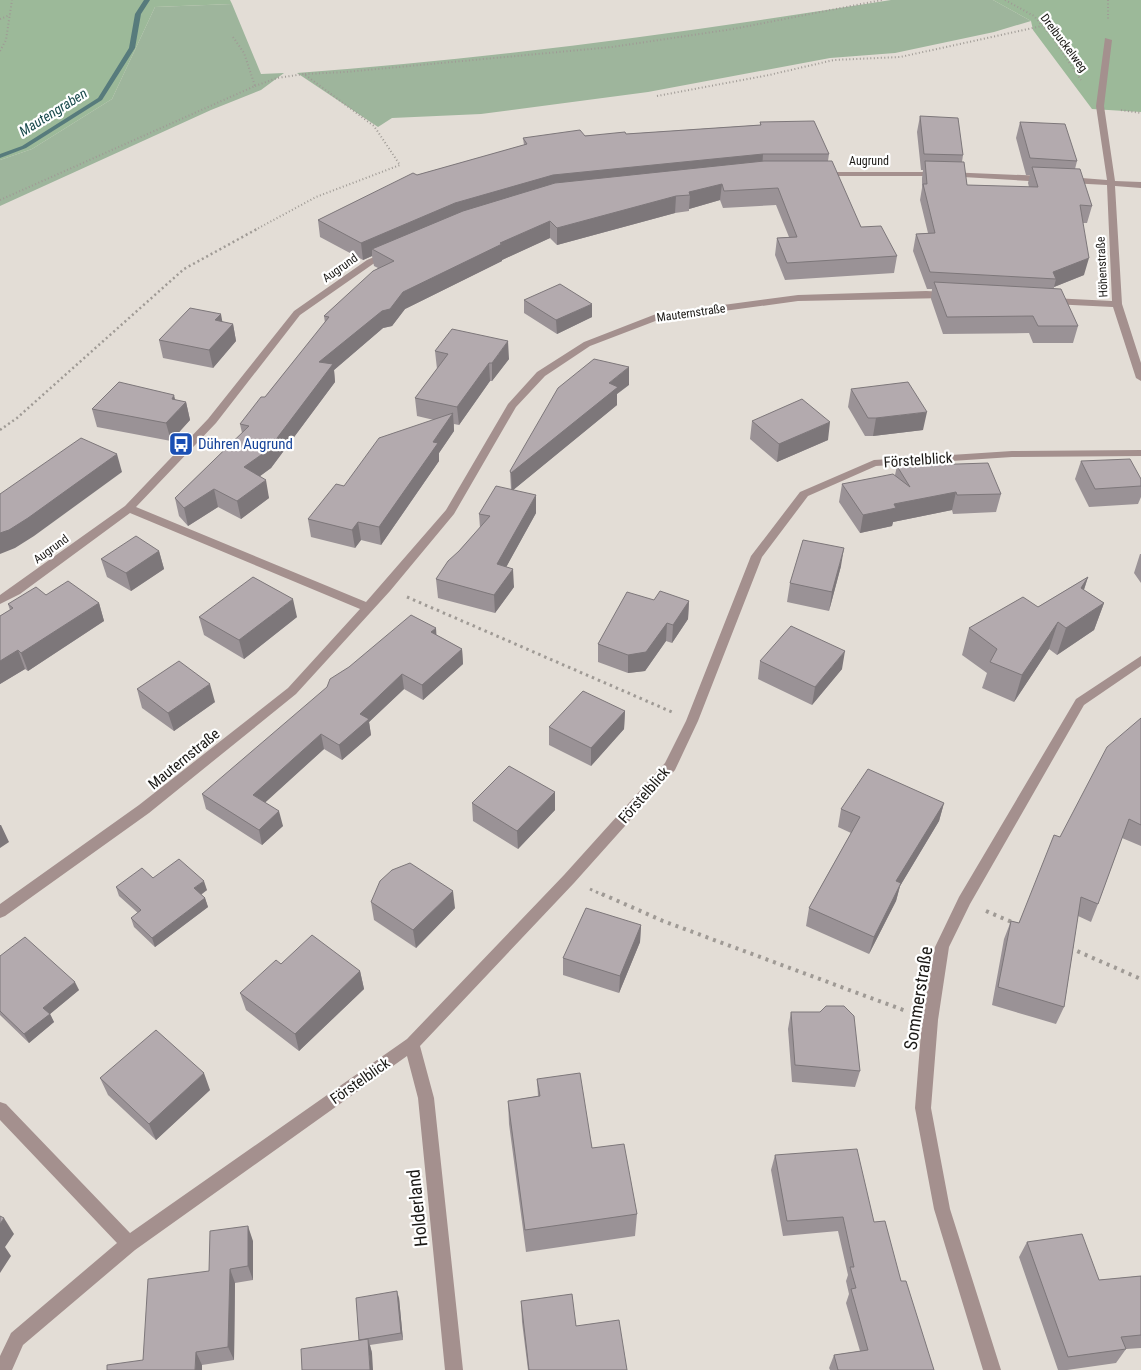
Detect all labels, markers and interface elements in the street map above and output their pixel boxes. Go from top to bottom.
street label: Dreibuckelweg [1038,11,1090,75]
water label: Mautengraben [16,85,90,139]
street label: Augrund [849,154,889,168]
street label: Höhenstraße [1093,236,1111,298]
street label: Augrund [320,251,360,285]
street label: Mauternstraße [656,301,727,325]
bus stop icon: Dühren Augrund [168,431,194,457]
place label: Dühren Augrund [198,435,293,453]
street label: Förstelblick [883,449,953,471]
street label: Augrund [31,532,71,566]
street label: Mauternstraße [145,725,223,793]
street label: Förstelblick [615,763,674,827]
street label: Sommerstraße [899,945,937,1051]
street label: Förstelblick [327,1054,394,1108]
street label: Holderland [403,1168,431,1248]

